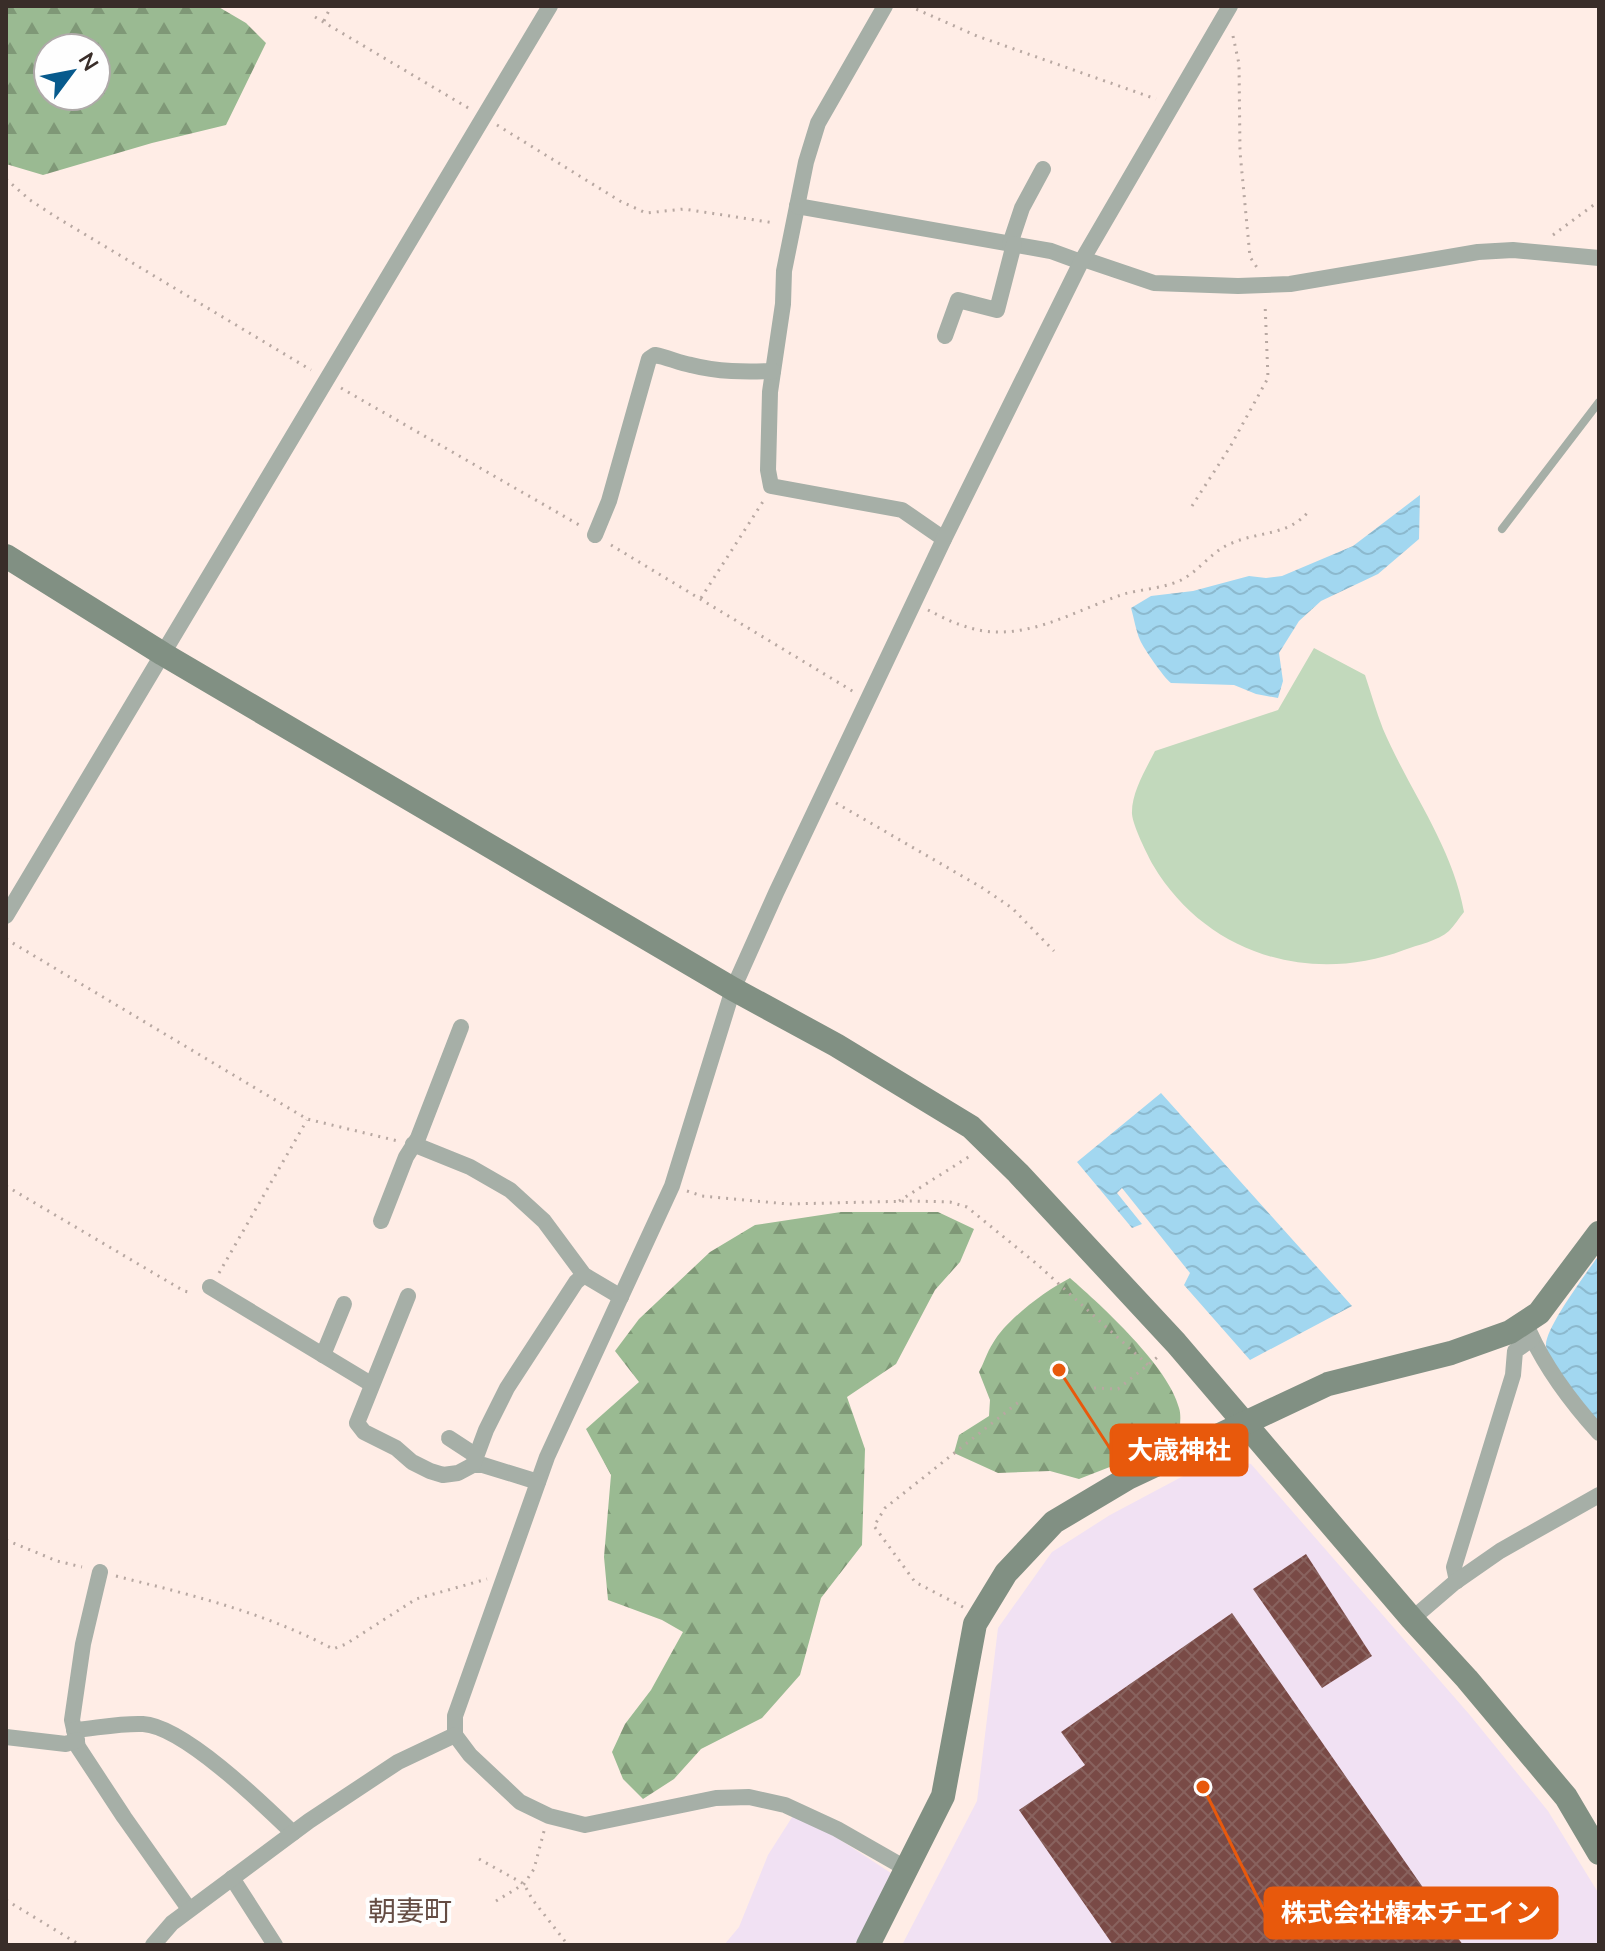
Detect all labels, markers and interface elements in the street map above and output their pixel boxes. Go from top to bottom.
north arrow [32,32,112,112]
text: N [71,47,105,77]
callout: 大歳神社 [1111,1425,1247,1475]
text: 大歳神社 [1127,1433,1231,1468]
callout: 株式会社椿本チエイン [1265,1888,1557,1938]
district label: 朝妻町 [368,1893,452,1931]
text: 株式会社椿本チエイン [1281,1896,1541,1931]

